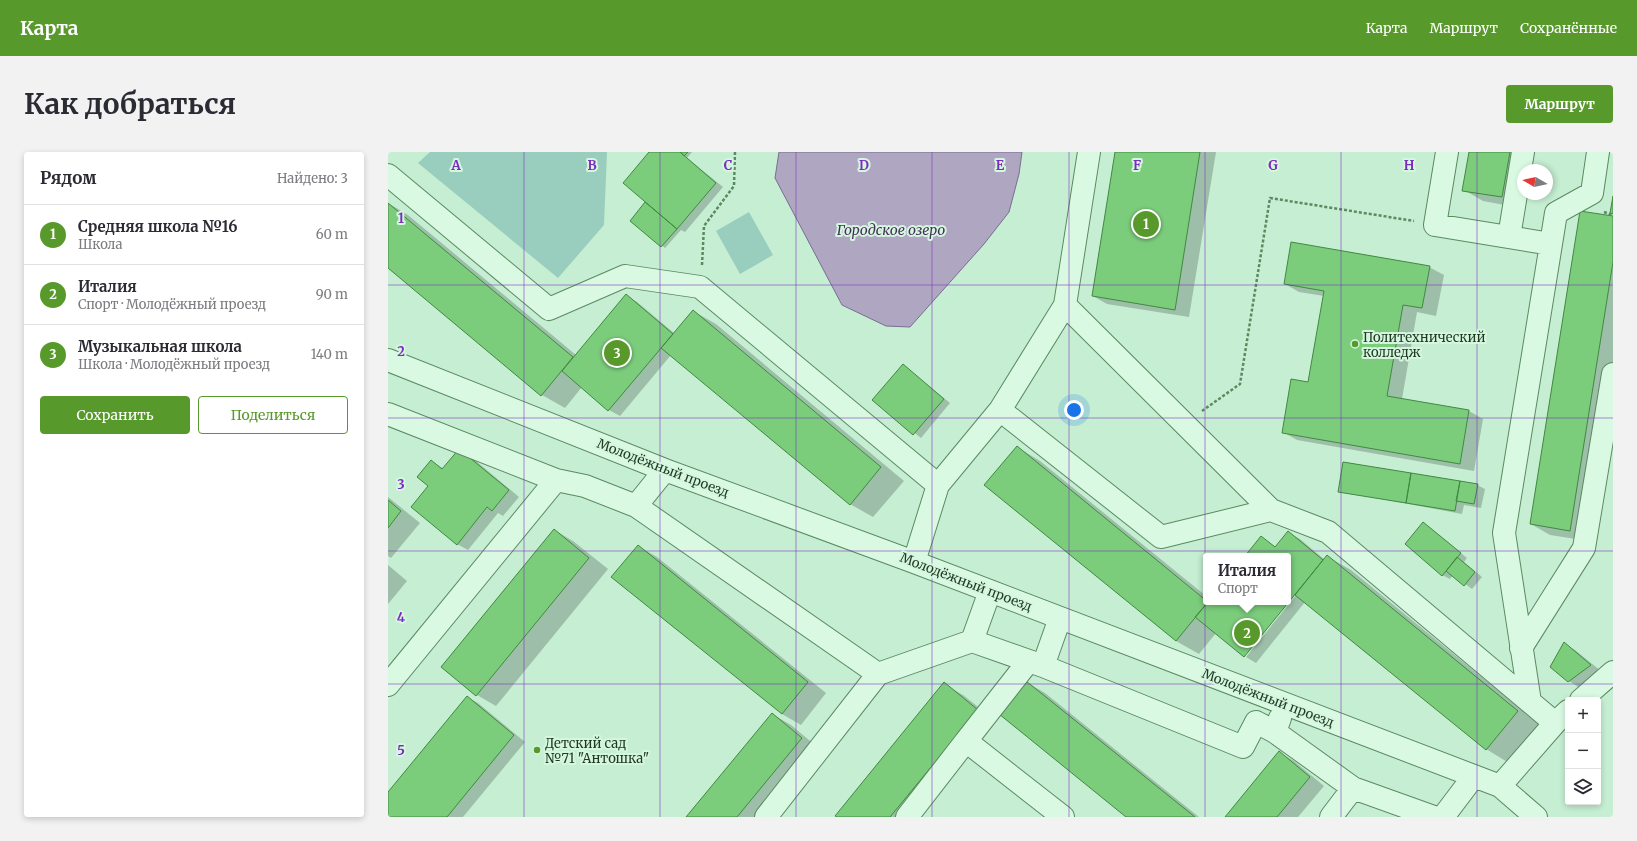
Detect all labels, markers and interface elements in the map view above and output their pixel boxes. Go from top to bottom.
text: Карта [20,16,78,40]
text: Карта [1366,19,1407,37]
text: Маршрут [1429,19,1498,37]
text: Сохранённые [1520,19,1617,37]
button: Маршрут [1506,85,1613,123]
text: Как добраться [24,86,236,122]
text: A [450,157,461,174]
text: B [587,157,597,174]
text: C [724,157,733,174]
text: D [859,157,869,174]
text: E [996,157,1005,174]
text: F [1133,157,1141,174]
text: G [1268,157,1278,174]
text: H [1404,157,1415,174]
north arrow [1517,164,1553,200]
text: Рядом [40,167,96,189]
text: Найдено: 3 [277,170,348,187]
pin: 1 [1133,209,1159,239]
text: 1 [398,210,404,227]
text: Средняя школа №16 [78,217,237,236]
water label: Городское озеро [837,221,945,239]
text: 1 [50,226,56,243]
text: 60 m [316,226,348,243]
text: Школа [78,236,122,253]
text: Италия [78,277,137,296]
text: 2 [49,286,57,303]
text: 90 m [316,286,348,303]
text: Спорт · Молодёжный проезд [78,296,266,313]
place label: Политехнический колледж [1363,329,1485,361]
text: Музыкальная школа [78,337,242,356]
pin: 3 [604,338,630,368]
marker: Политехнический колледж [1350,339,1360,349]
text: 2 [397,343,405,360]
text: 3 [49,346,57,363]
text: 140 m [311,346,348,363]
text: Школа · Молодёжный проезд [78,356,270,373]
button: Сохранить [40,396,190,434]
button: Поделиться [198,396,348,434]
your location [1064,400,1084,420]
street label: Молодёжный проезд [595,435,731,501]
text: 3 [397,476,405,493]
street label: Молодёжный проезд [898,549,1034,615]
popup [1203,553,1291,605]
text: Италия [1218,561,1276,580]
text: Спорт [1218,580,1258,597]
text: 4 [397,609,406,626]
pin: 2 [1234,618,1260,648]
street label: Молодёжный проезд [1200,665,1336,731]
map controls [1565,697,1601,805]
button: + [1565,697,1601,733]
button: − [1565,733,1601,769]
place label: Детский сад №71 "Антошка" [545,735,649,767]
text: 5 [397,742,405,759]
marker: Детский сад №71 "Антошка" [532,745,542,755]
button: layers [1565,769,1601,805]

